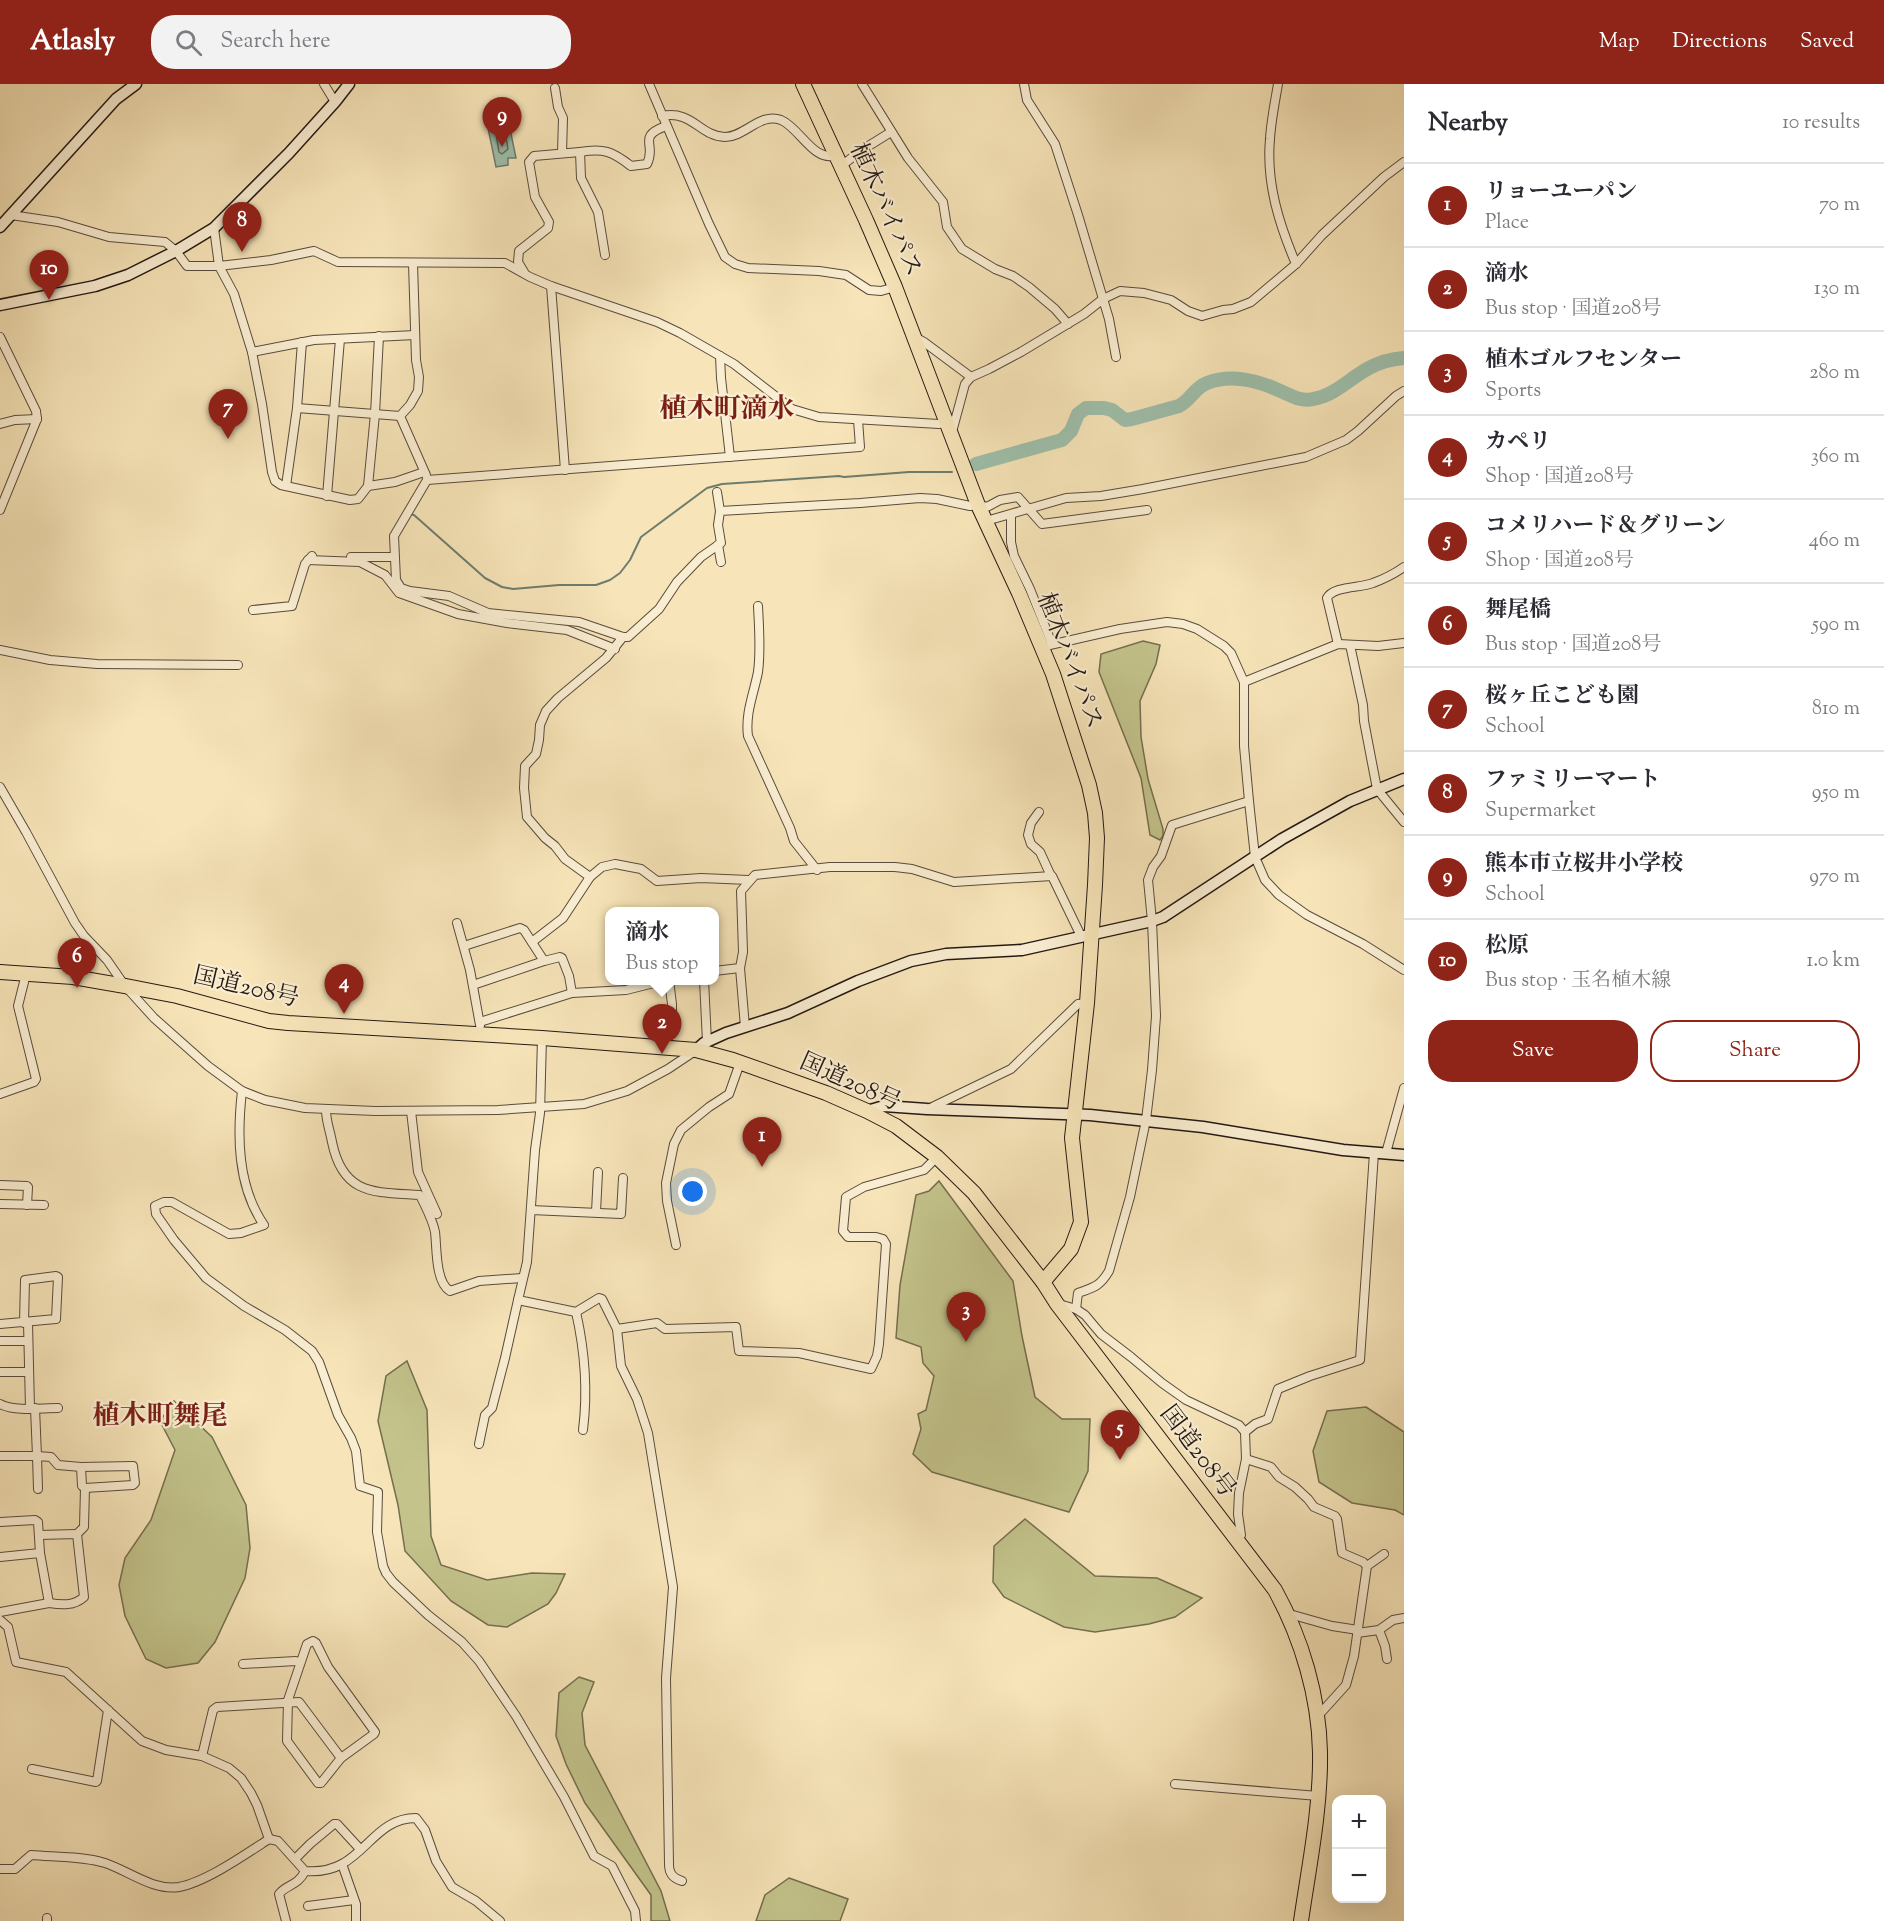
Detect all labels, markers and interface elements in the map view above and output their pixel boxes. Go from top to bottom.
search box [151,15,571,69]
text: Atlasly [30,22,115,62]
icon: search [172,26,205,59]
text: Search here [220,26,331,58]
text: Map [1599,27,1639,57]
text: Directions [1672,27,1767,57]
text: Saved [1800,27,1854,57]
pin: 9 [482,98,522,147]
text: Nearby [1428,105,1508,142]
text: 10 results [1782,109,1860,138]
street label: 植木バイパス [840,138,930,282]
text: リョーユーパン [1485,177,1637,209]
text: 1 [1444,191,1451,220]
text: 70 m [1819,191,1860,220]
pin: 8 [222,202,262,252]
text: Place [1485,209,1529,238]
pin: 10 [29,250,68,300]
text: 滴水 [1485,259,1529,291]
text: 2 [1443,275,1452,304]
text: 130 m [1814,275,1860,304]
text: Bus stop · 国道208号 [1485,295,1661,324]
text: 植木ゴルフセンター [1485,345,1682,377]
text: 3 [1443,359,1452,388]
text: 280 m [1809,359,1860,388]
text: Sports [1485,377,1541,406]
pin: 7 [208,390,248,439]
district label: 植木町滴水 [660,391,795,430]
text: カペリ [1485,427,1551,459]
text: 4 [1442,443,1453,472]
text: 360 m [1811,443,1860,472]
text: Shop · 国道208号 [1485,463,1634,492]
text: コメリハード＆グリーン [1485,511,1726,543]
text: 5 [1444,527,1451,556]
text: 460 m [1809,527,1860,556]
text: Shop · 国道208号 [1485,547,1634,576]
street label: 植木バイパス [1027,588,1111,734]
text: 舞尾橋 [1485,595,1551,627]
text: 6 [1443,611,1452,640]
text: 590 m [1812,611,1860,640]
text: Bus stop · 国道208号 [1485,631,1661,660]
text: 桜ヶ丘こども園 [1485,681,1639,713]
text: 7 [1442,695,1453,724]
text: 810 m [1812,695,1860,724]
text: School [1485,713,1545,742]
text: ファミリーマート [1485,765,1661,797]
text: 8 [1443,779,1453,808]
text: 950 m [1812,779,1860,808]
text: Supermarket [1485,797,1596,826]
text: 熊本市立桜井小学校 [1485,849,1683,881]
text: 9 [1443,863,1452,892]
text: 970 m [1809,863,1860,892]
text: School [1485,881,1545,910]
popup [605,907,719,985]
text: 滴水 [626,918,670,950]
text: 松原 [1485,931,1529,963]
pin: 6 [58,938,97,988]
text: 10 [1439,947,1456,976]
text: 1.0 km [1806,947,1860,976]
text: Bus stop [626,950,698,979]
street label: 国道208号 [190,959,302,1017]
pin: 4 [324,964,364,1014]
text: Bus stop · 玉名植木線 [1485,967,1671,996]
pin: 2 [642,1004,682,1054]
button: Save [1428,1020,1638,1082]
button: Share [1650,1020,1860,1082]
street label: 国道208号 [794,1046,906,1120]
pin: 1 [742,1118,782,1167]
your location [678,1177,707,1206]
pin: 3 [946,1292,986,1342]
district label: 植木町舞尾 [93,1398,228,1437]
street label: 国道208号 [1151,1399,1243,1505]
pin: 5 [1100,1410,1140,1460]
map controls [1332,1795,1386,1903]
button: + [1332,1795,1386,1849]
button: − [1332,1849,1386,1903]

